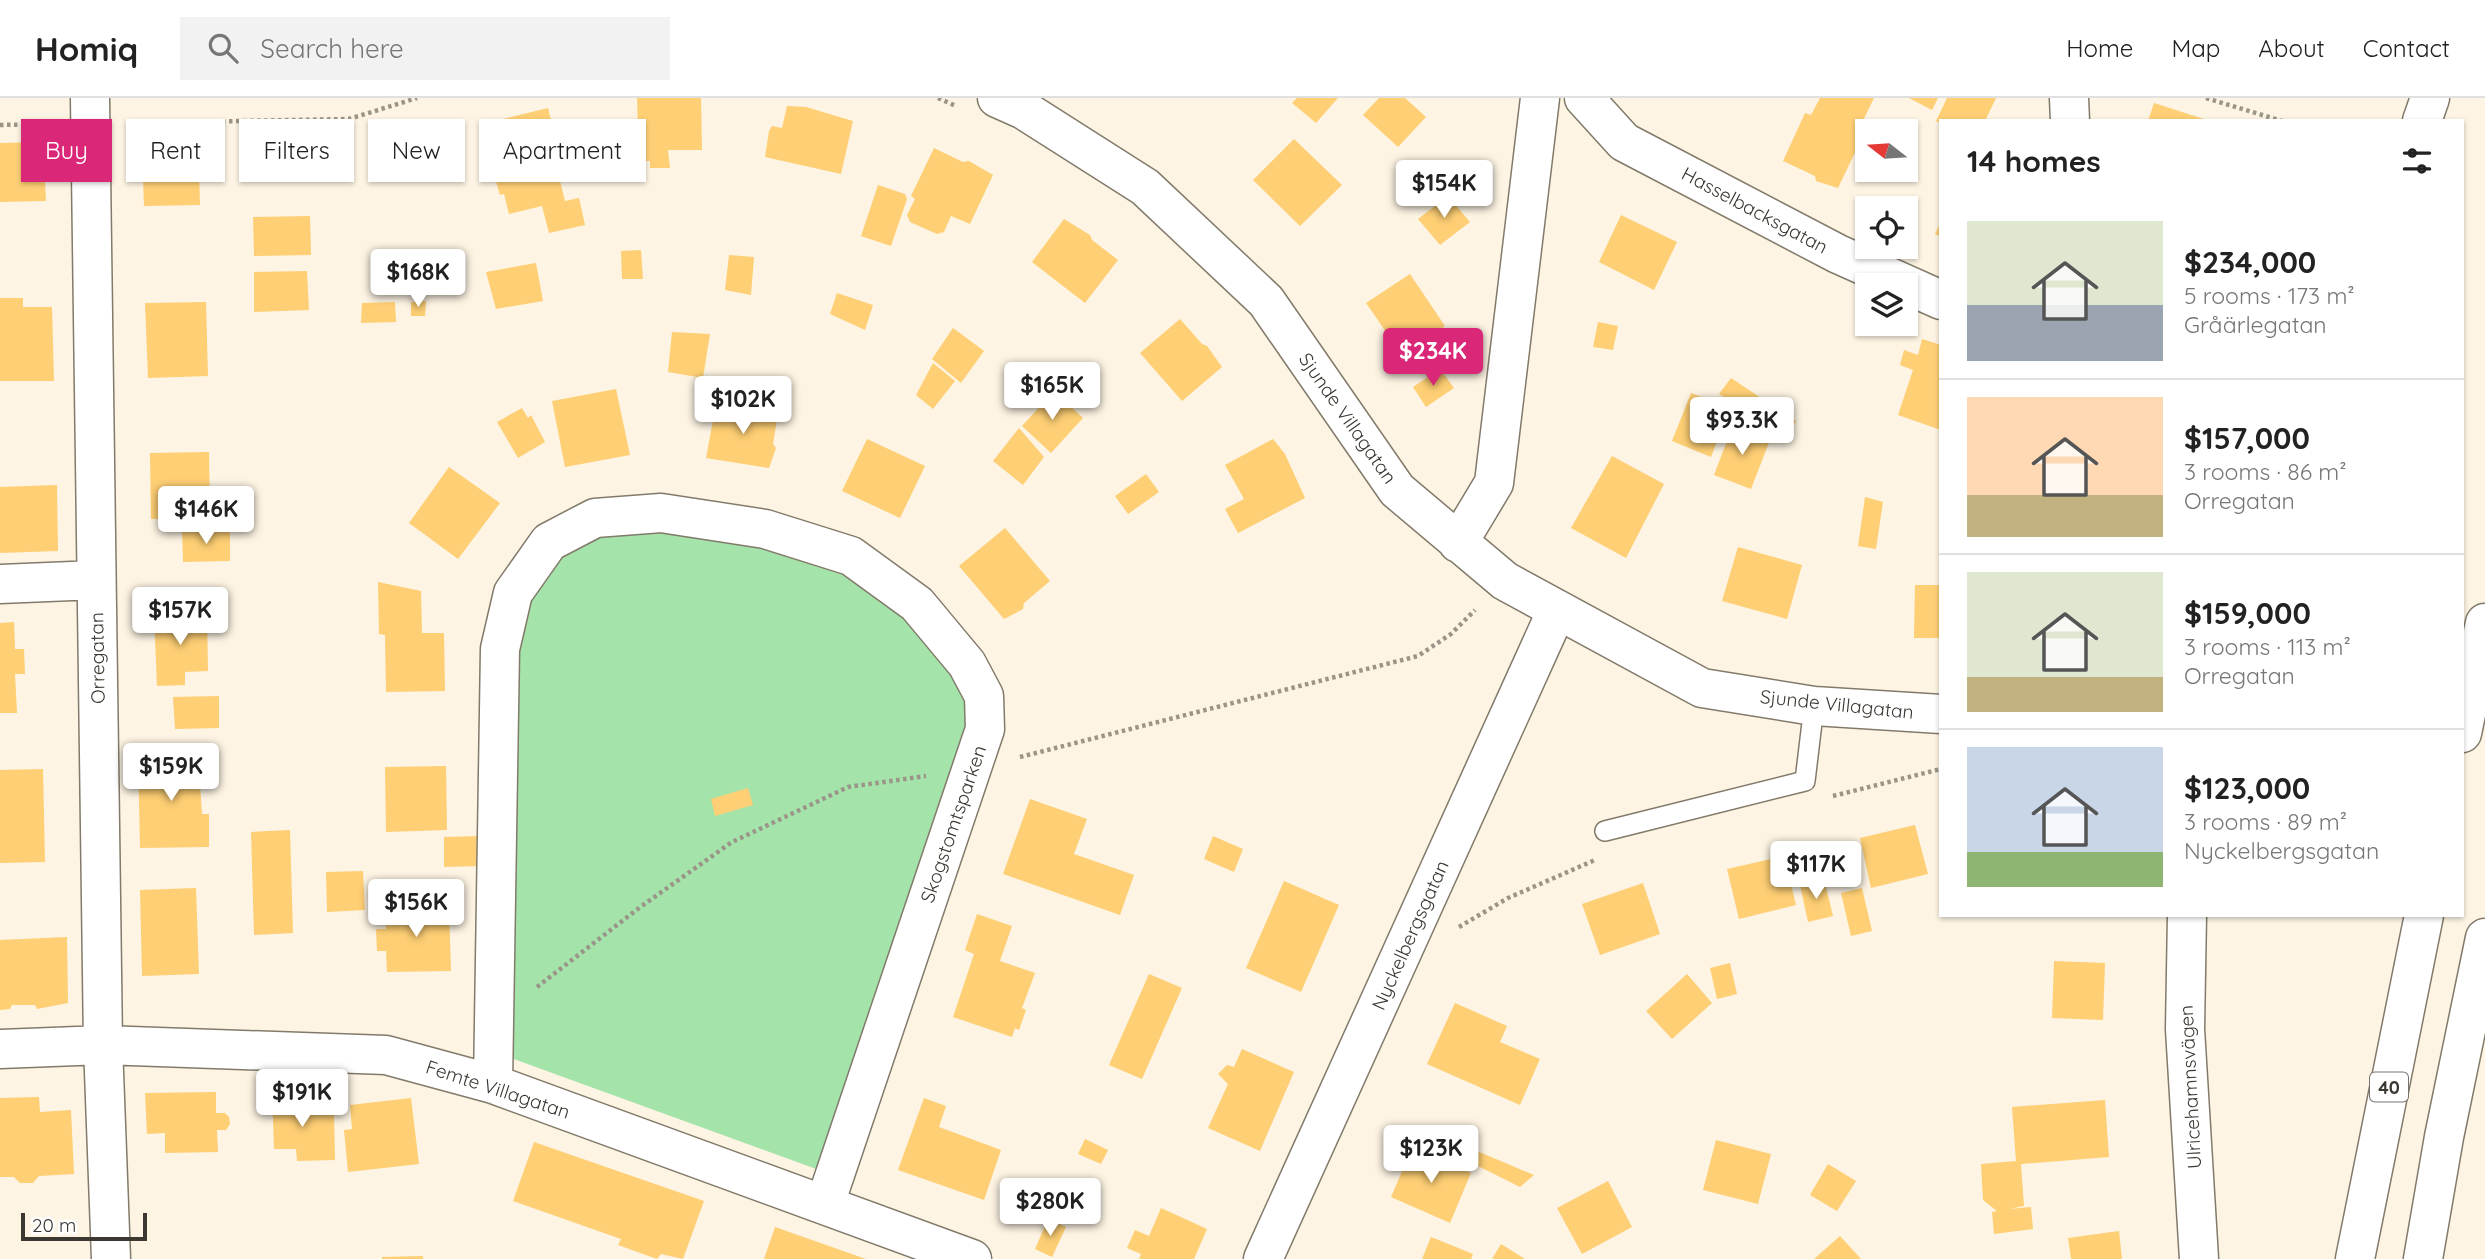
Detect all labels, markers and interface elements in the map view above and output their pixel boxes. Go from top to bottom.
search box [180,17,670,80]
text: Homiq [35,28,138,69]
icon: search [204,29,242,67]
text: Search here [260,32,404,65]
text: Home [2066,33,2133,63]
text: Map [2171,33,2220,63]
text: About [2258,33,2325,63]
text: Contact [2363,33,2450,63]
chip: Buy [21,119,112,182]
chip: Rent [126,119,225,182]
chip: Filters [239,119,354,182]
chip: New [368,119,465,182]
chip: Apartment [479,119,646,182]
north arrow [1855,119,1918,182]
map controls [1855,119,1918,336]
text: 14 homes [1967,142,2101,180]
icon: filters [2398,142,2436,180]
pin: $154K [1395,160,1493,220]
street label: Hasselbacksgatan [1678,161,1832,259]
text: $154K [1412,168,1476,197]
button: locate [1855,196,1918,259]
text: $234,000 [2184,243,2316,281]
icon: home [2023,249,2107,333]
pin: $168K [369,250,467,309]
text: $168K [386,257,450,286]
button: layers [1855,273,1918,336]
text: 5 rooms · 173 m² [2184,281,2355,310]
text: Gråärlegatan [2184,310,2327,339]
pin: $234K [1384,328,1482,388]
text: $234K [1399,336,1467,365]
street label: Sjunde Villagatan [1294,348,1402,488]
pin: $165K [1003,362,1101,422]
text: $165K [1020,370,1084,399]
pin: $102K [694,376,792,436]
text: $102K [711,384,775,413]
pin: $93.3K [1685,398,1799,457]
text: $93.3K [1706,405,1778,434]
text: $157,000 [2184,419,2310,457]
icon: home [2023,425,2107,509]
text: 3 rooms · 86 m² [2184,457,2347,486]
pin: $146K [157,486,255,546]
text: Orregatan [2184,486,2295,515]
text: $146K [174,494,238,523]
pin: $157K [131,588,229,647]
text: $159,000 [2184,594,2311,632]
text: $157K [148,595,212,624]
icon: home [2023,600,2107,684]
street label: Orregatan [84,612,110,704]
text: 3 rooms · 113 m² [2184,632,2351,661]
text: Orregatan [2184,661,2295,690]
street label: Sjunde Villagatan [1759,684,1915,724]
street label: Skogstomtsparken [915,742,991,906]
pin: $159K [122,744,220,803]
text: $159K [139,751,203,780]
text: $123,000 [2184,769,2310,807]
icon: home [2023,775,2107,859]
text: 3 rooms · 89 m² [2184,807,2347,836]
text: Nyckelbergsgatan [2184,836,2379,865]
pin: $117K [1767,842,1865,901]
text: $117K [1786,849,1846,878]
street label: Nyckelbergsgatan [1366,856,1454,1014]
pin: $156K [367,880,465,939]
text: $156K [384,887,448,916]
street label: Ulricehamnsvägen [2174,1004,2206,1170]
street label: Femte Villagatan [423,1054,573,1124]
pin: $191K [253,1070,351,1129]
road number: 40 [2370,1072,2408,1102]
text: $191K [272,1077,332,1106]
pin: $123K [1382,1126,1480,1185]
text: $123K [1399,1133,1463,1162]
pin: $280K [1001,1178,1099,1238]
text: $280K [1016,1186,1084,1215]
scale bar [21,1210,147,1242]
text: 20 m [32,1213,76,1237]

